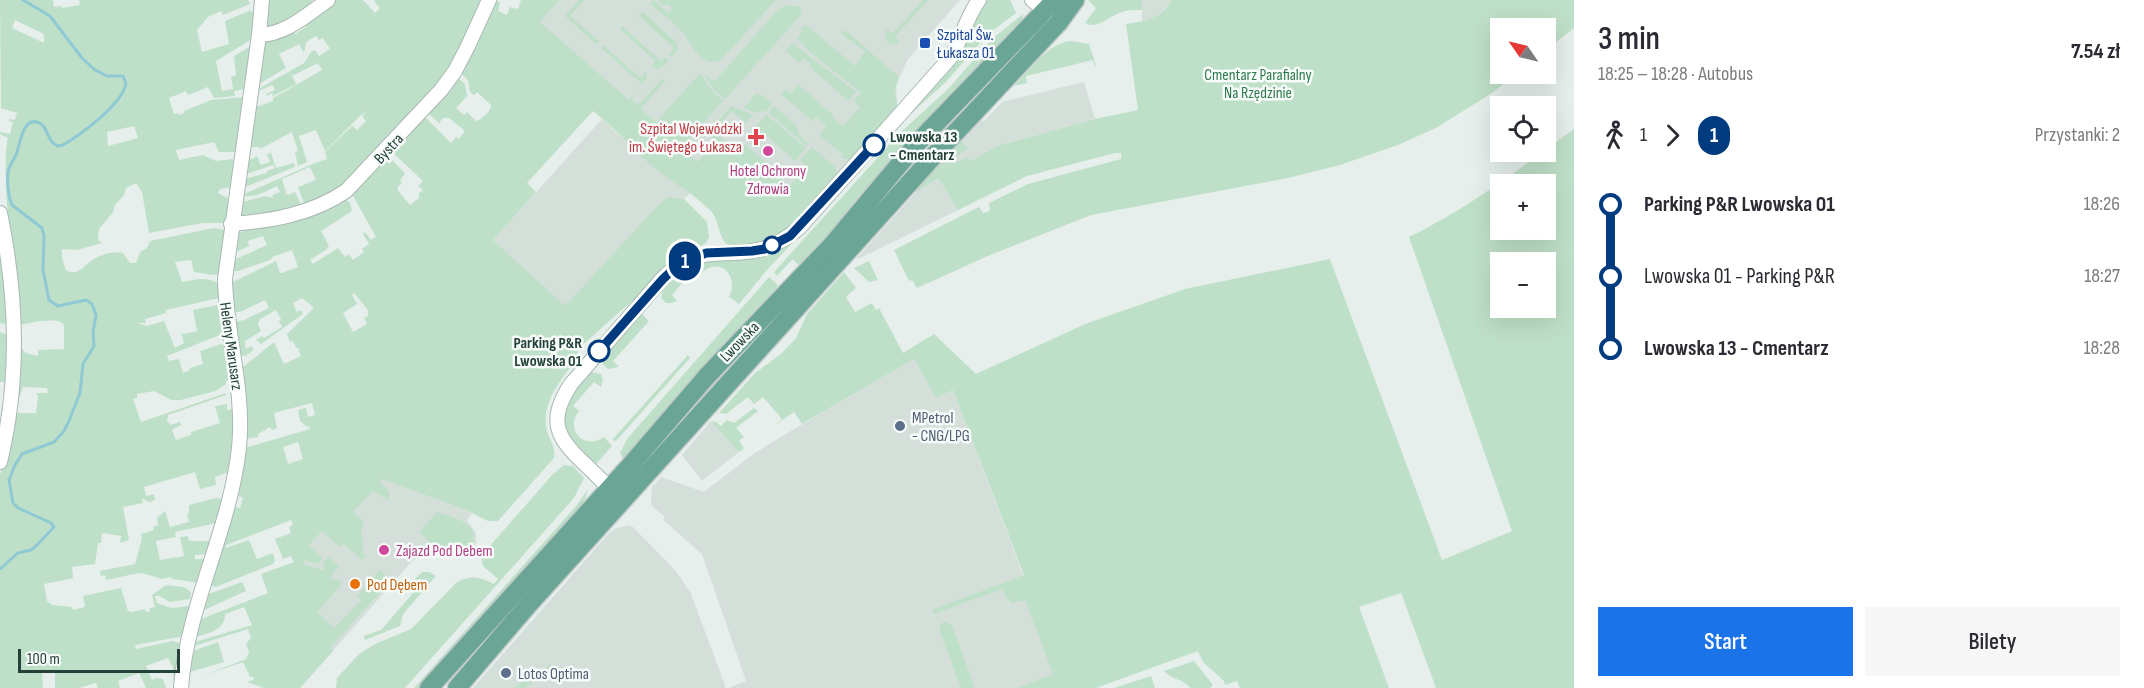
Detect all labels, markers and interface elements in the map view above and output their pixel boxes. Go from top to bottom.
north arrow [1490,18,1556,84]
map controls [1490,18,1556,318]
text: 3 min [1598,19,1660,59]
place label: Szpital Św. Łukasza 01 [936,26,995,63]
marker: Szpital Św. Łukasza 01 [918,36,932,50]
text: 7.54 zł [2071,38,2120,65]
text: 18:25 – 18:28 · Autobus [1598,62,1753,86]
park label: Cmentarz Parafialny Na Rzędzinie [1204,66,1312,103]
button: locate [1490,96,1556,162]
icon: walk [1598,119,1631,152]
icon: forward [1656,119,1689,152]
place label: Szpital Wojewódzki im. Świętego Łukasza [629,120,742,157]
text: 1 [1640,123,1647,147]
text: 1 [1710,123,1718,148]
text: Przystanki: 2 [2035,123,2120,147]
marker: Szpital Wojewódzki im. Świętego Łukasza [747,128,765,146]
place label: Lwowska 13 - Cmentarz [890,128,957,165]
street label: Bystra [370,130,408,168]
marker: Lwowska 13 - Cmentarz [863,134,885,156]
marker: Hotel Ochrony Zdrowia [761,144,775,158]
place label: Hotel Ochrony Zdrowia [730,162,806,199]
button: + [1490,174,1556,240]
text: Parking P&R Lwowska 01 [1644,191,1835,218]
text: 18:26 [2083,192,2120,216]
unlabelled marker [763,236,781,254]
line badge: 1 [666,242,704,280]
text: 1 [681,249,689,274]
button: − [1490,252,1556,318]
text: Lwowska 01 - Parking P&R [1644,263,1835,290]
text: 18:27 [2084,264,2120,288]
street label: Heleny Marusarz [215,301,246,392]
street label: Lwowska [717,318,764,366]
place label: Parking P&R Lwowska 01 [514,334,583,371]
text: Lwowska 13 - Cmentarz [1644,335,1829,362]
text: 18:28 [2083,336,2120,360]
marker: Parking P&R Lwowska 01 [588,340,610,362]
place label: MPetrol - CNG/LPG [912,409,970,446]
marker: MPetrol - CNG/LPG [893,419,907,433]
place label: Zajazd Pod Debem [396,542,493,561]
marker: Zajazd Pod Debem [377,543,391,557]
place label: Pod Dębem [367,576,427,595]
marker: Pod Dębem [348,577,362,591]
button: Start [1598,607,1853,676]
button: Bilety [1865,607,2120,676]
scale bar [18,646,180,674]
text: 100 m [27,650,60,669]
place label: Lotos Optima [518,665,589,684]
marker: Lotos Optima [499,666,513,680]

